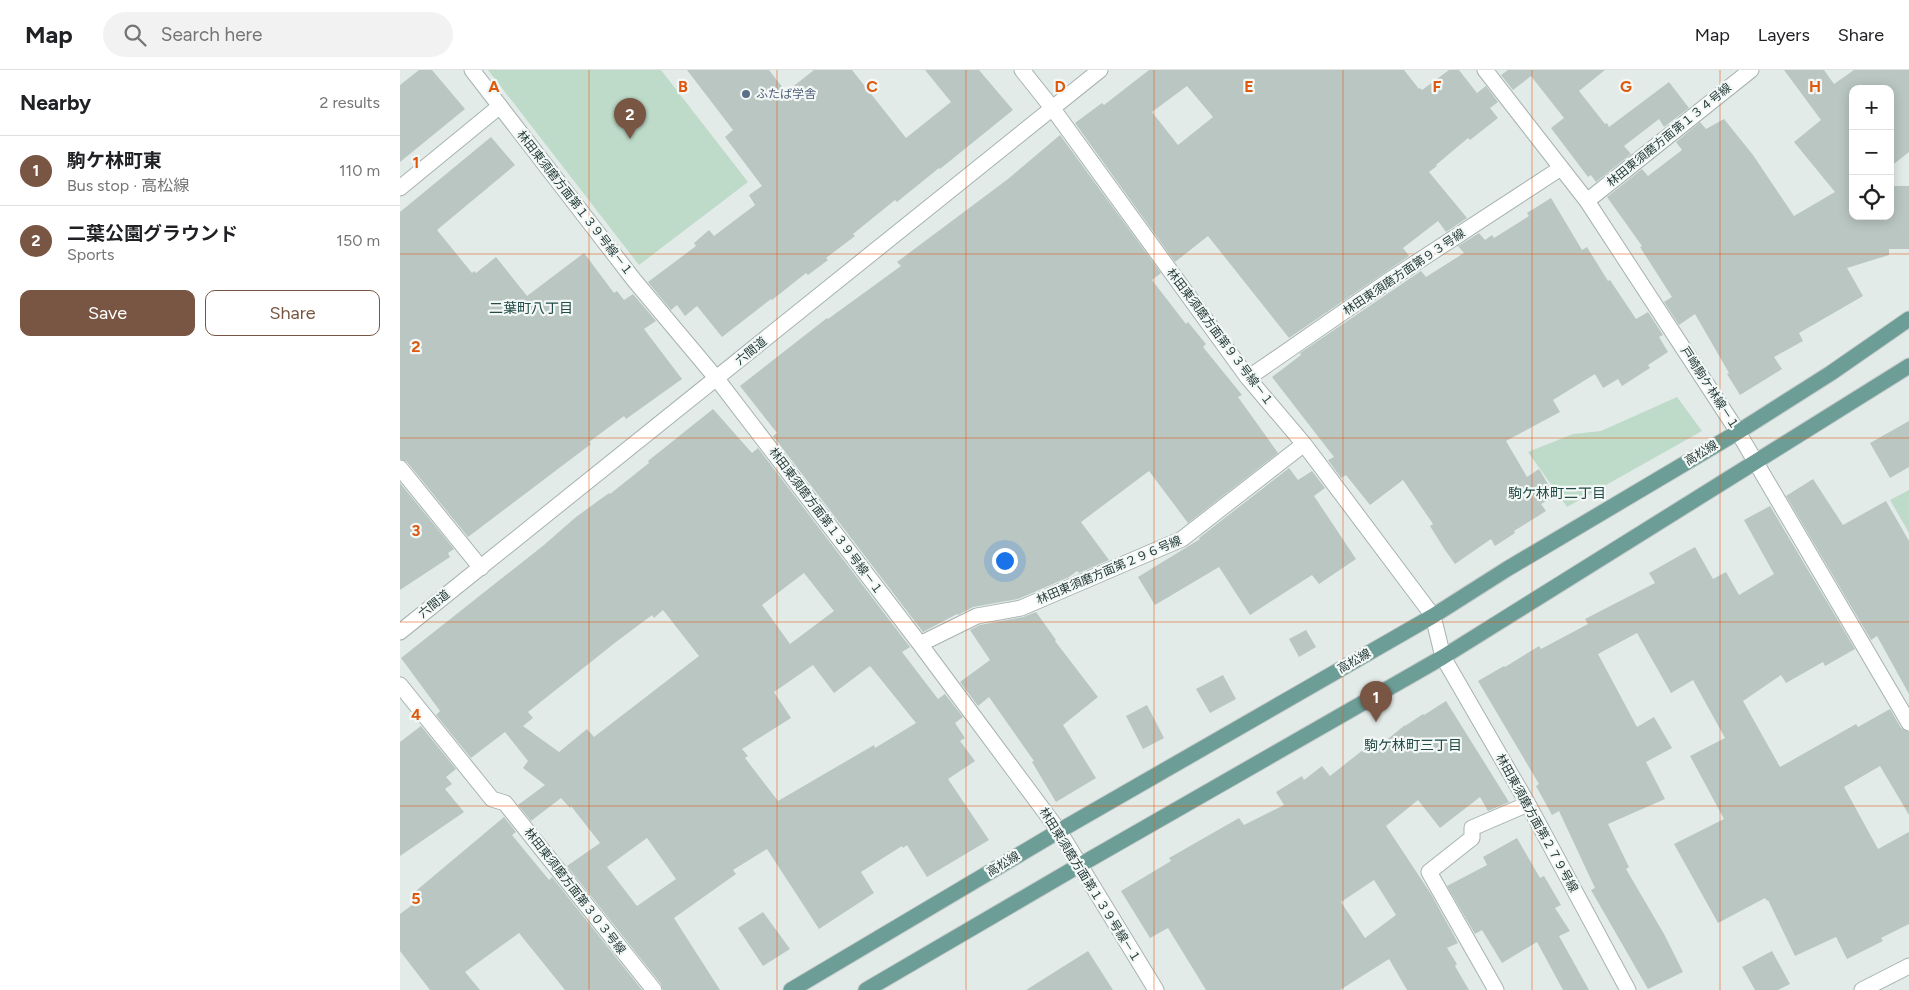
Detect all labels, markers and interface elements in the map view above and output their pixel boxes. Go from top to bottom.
search box [103,12,453,57]
text: Map [25,20,73,49]
icon: search [121,21,149,49]
text: Search here [161,23,262,46]
text: Map [1695,24,1730,46]
text: Layers [1758,24,1810,46]
text: Share [1838,24,1884,46]
text: A [488,77,500,96]
text: B [678,77,688,96]
text: C [866,77,878,96]
text: D [1054,77,1066,96]
text: E [1244,77,1254,96]
text: F [1433,77,1442,96]
text: G [1620,77,1632,96]
text: H [1809,77,1821,96]
street label: 林田東須磨方面第１３４号線 [1604,80,1734,190]
map controls [1849,85,1894,220]
button: + [1849,85,1894,130]
place label: ふたば学舎 [756,87,816,101]
marker: ふたば学舎 [740,88,752,100]
text: Nearby [20,90,91,115]
text: 2 results [320,93,380,112]
pin: 2 [614,98,646,139]
street label: 林田東須磨方面第１３９号線－１ [514,128,636,278]
button: − [1849,130,1894,175]
text: 駒ケ林町東 [67,149,162,172]
text: 1 [413,153,419,172]
text: 1 [33,161,39,180]
text: 110 m [339,161,380,180]
button: locate [1849,175,1894,220]
text: Bus stop · 高松線 [67,176,189,195]
text: 二葉公園グラウンド [67,222,238,245]
street label: 林田東須磨方面第９３号線 [1340,226,1468,318]
text: 2 [31,231,41,250]
text: 150 m [336,231,380,250]
text: Sports [67,245,114,264]
street label: 林田東須磨方面第９３号線－１ [1164,266,1276,408]
button: Save [20,290,195,336]
button: Share [205,290,380,336]
district label: 二葉町八丁目 [489,300,573,317]
street label: 六間道 [733,334,769,368]
text: 2 [411,337,421,356]
street label: 戸崎駒ケ林線－１ [1678,344,1742,432]
street label: 高松線 [1682,438,1720,468]
street label: 林田東須磨方面第１３９号線－１ [766,445,886,597]
district label: 駒ケ林町二丁目 [1508,485,1606,502]
text: 3 [412,521,421,540]
street label: 林田東須磨方面第２９６号線 [1034,533,1184,607]
your location [992,548,1018,574]
street label: 六間道 [416,587,452,621]
street label: 高松線 [1335,646,1373,676]
pin: 1 [1360,681,1392,722]
text: 4 [411,705,421,724]
district label: 駒ケ林町三丁目 [1364,737,1462,754]
street label: 林田東須磨方面第２７９号線 [1493,751,1581,895]
street label: 林田東須磨方面第１３９号線－１ [1036,805,1144,965]
street label: 林田東須磨方面第３０３号線 [521,825,629,957]
street label: 高松線 [984,849,1022,879]
text: 5 [411,889,421,908]

